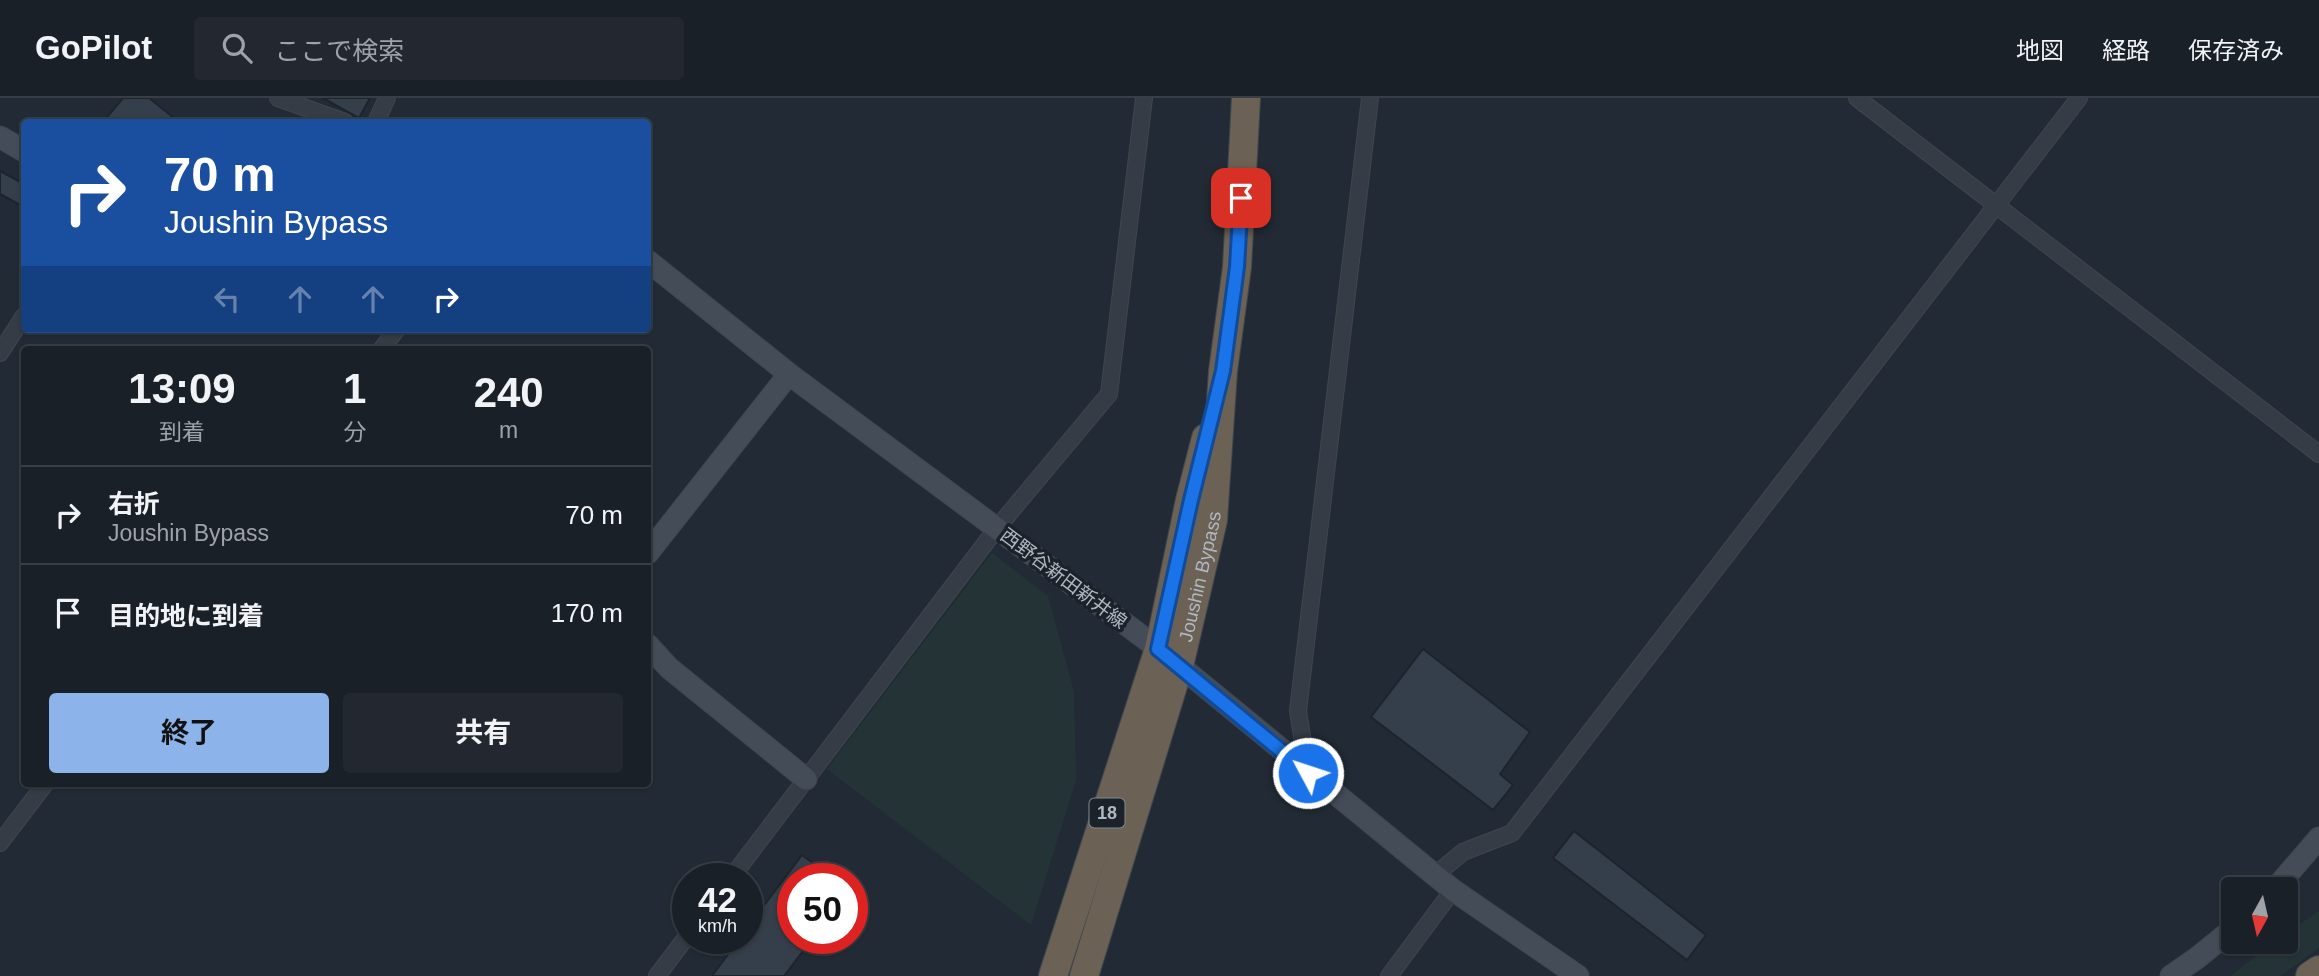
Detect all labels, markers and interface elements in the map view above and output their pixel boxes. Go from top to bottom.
search box [194,17,684,80]
text: GoPilot [35,29,152,66]
icon: search [218,29,256,67]
text: ここで検索 [274,36,404,66]
text: 地図 [2016,37,2064,64]
text: 経路 [2102,37,2150,64]
text: 保存済み [2188,37,2284,64]
icon: right [49,147,140,238]
text: 70 m [164,147,276,201]
pin [1211,168,1271,228]
icon: arrive [1222,179,1260,217]
text: Joushin Bypass [164,204,388,240]
icon: left [208,280,246,318]
icon: ahead [281,280,319,318]
icon: ahead [354,280,392,318]
icon: right [427,280,465,318]
text: 13:09 [128,365,236,412]
text: 1 [343,365,366,412]
text: 240 [474,369,544,416]
text: m [499,417,518,443]
text: 到着 [159,419,205,445]
text: 分 [343,419,366,445]
text: 右折 [108,489,160,519]
icon: right [49,496,87,534]
text: 70 m [565,500,623,530]
street label: Joushin Bypass [1175,511,1225,644]
text: Joushin Bypass [108,520,269,546]
street label: 西野谷新田新井線 [997,524,1131,633]
icon: arrive [49,594,87,632]
text: 170 m [551,598,623,628]
text: 目的地に到着 [108,601,264,631]
button: 終了 [49,693,329,773]
button: 共有 [343,693,623,773]
position arrow [1271,736,1345,810]
road number: 18 [1090,798,1124,828]
speed limit sign: 50 [777,863,868,954]
north arrow [2221,877,2298,954]
map controls [2221,877,2298,954]
text: 42 [698,880,737,919]
text: km/h [698,916,737,936]

